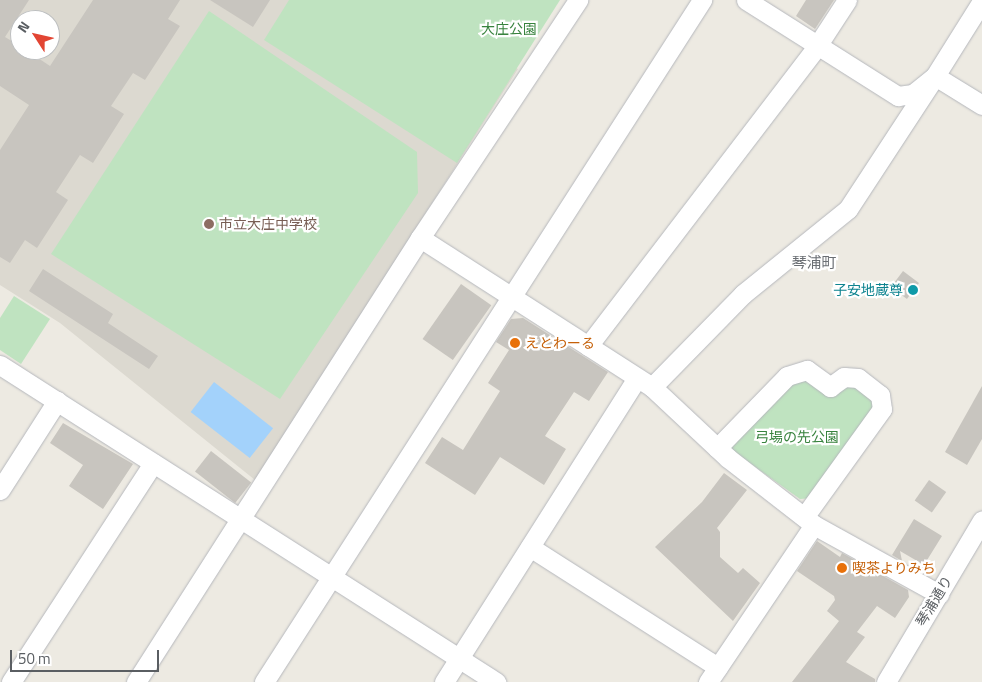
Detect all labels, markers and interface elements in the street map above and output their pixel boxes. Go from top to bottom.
north arrow [10,10,60,60]
text: N [12,17,35,37]
park label: 大庄公園 [481,21,537,37]
place label: 市立大庄中学校 [219,216,317,232]
marker: 市立大庄中学校 [203,218,215,230]
district label: 琴浦町 [792,254,836,272]
place label: 子安地蔵尊 [833,282,903,298]
marker: 子安地蔵尊 [907,284,919,296]
place label: えとわーる [525,335,595,351]
marker: えとわーる [509,337,521,349]
park label: 弓場の先公園 [755,429,839,445]
place label: 喫茶よりみち [852,560,936,576]
marker: 喫茶よりみち [836,562,848,574]
street label: 琴浦通り [912,573,956,629]
scale bar [12,640,161,672]
text: 50 m [18,647,51,670]

